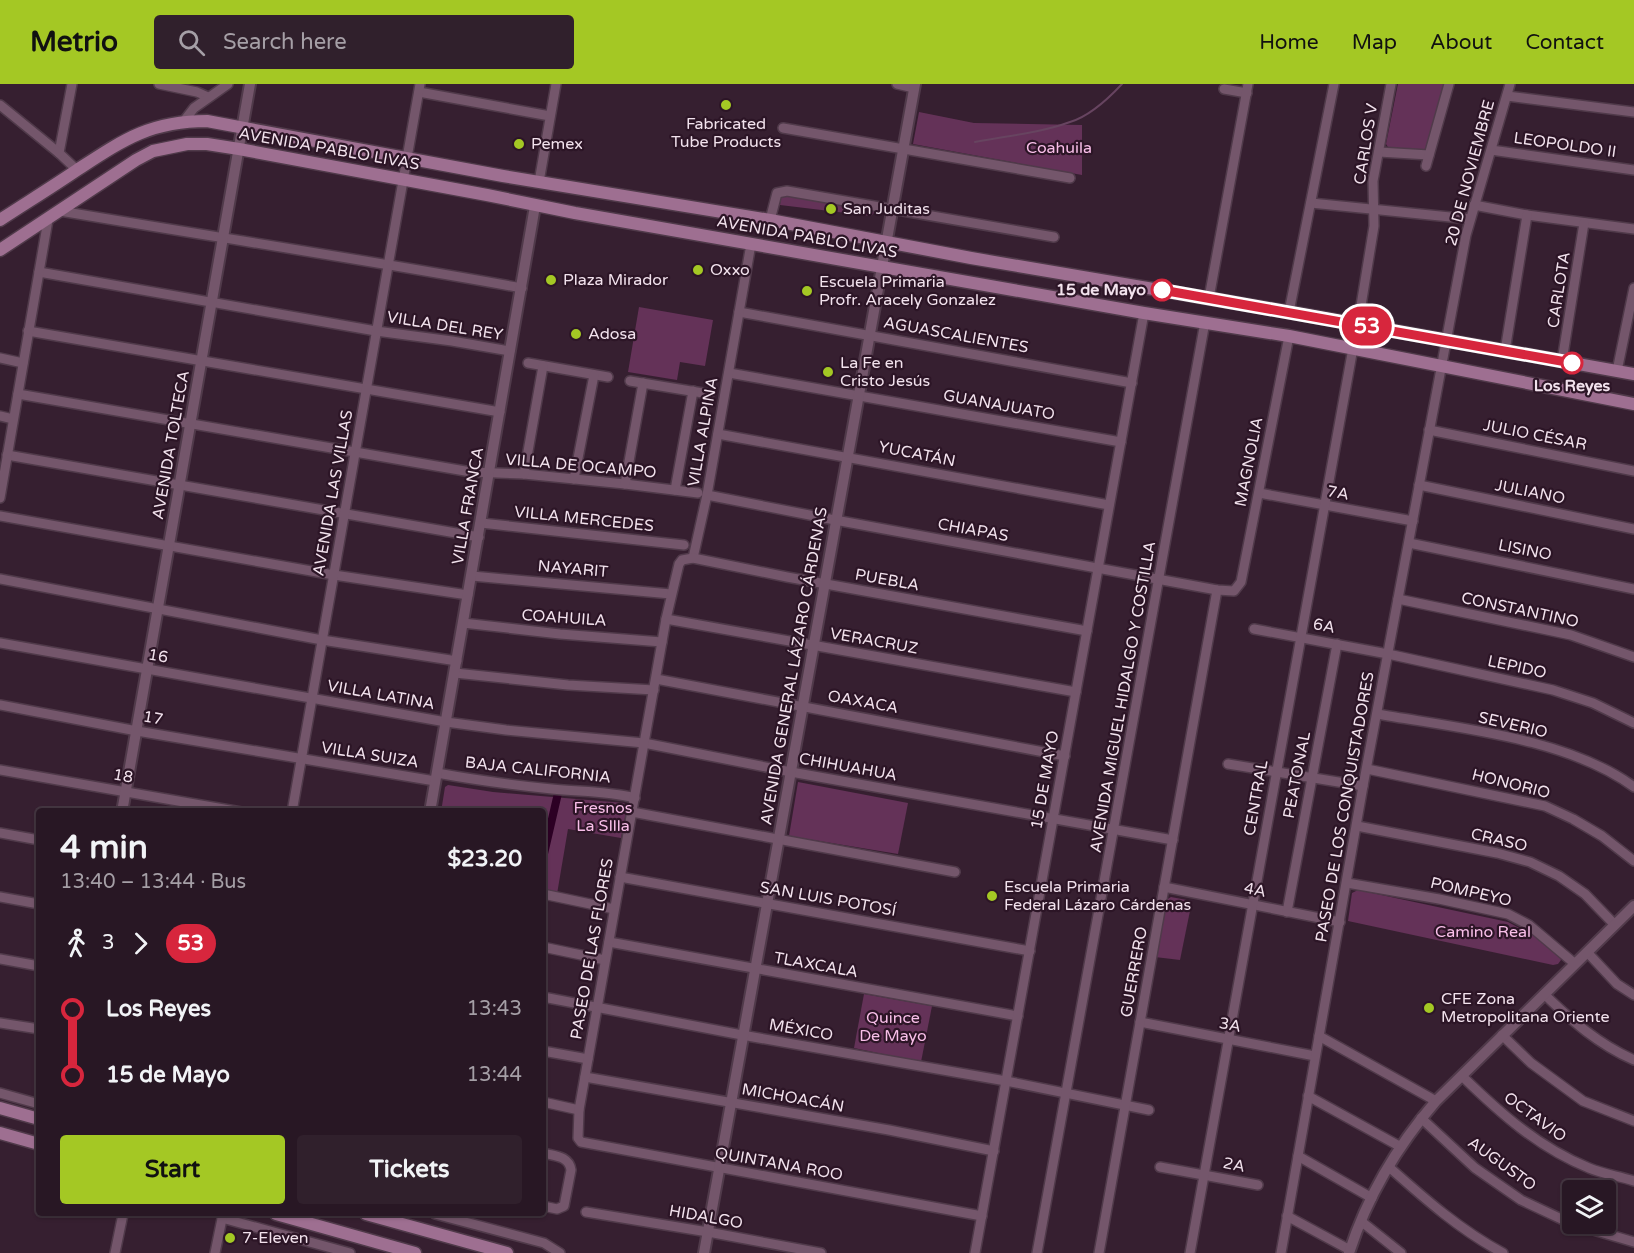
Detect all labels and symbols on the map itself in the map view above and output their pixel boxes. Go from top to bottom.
marker: Fabricated Tube Products [719,98,733,112]
street label: 20 DE NOVIEMBRE [1441,98,1499,248]
street label: CARLOS V [1350,102,1382,186]
place label: Fabricated Tube Products [671,114,781,152]
street label: AVENIDA PABLO LIVAS [237,123,421,175]
street label: LEOPOLDO II [1512,128,1618,162]
place label: Pemex [531,134,583,154]
marker: Pemex [512,137,526,151]
park label: Coahuila [1026,138,1092,158]
place label: San Juditas [843,199,930,219]
marker: San Juditas [824,202,838,216]
street label: AVENIDA PABLO LIVAS [715,211,899,263]
street label: CARLOTA [1543,250,1575,330]
place label: Oxxo [710,260,750,280]
marker: Oxxo [691,263,705,277]
place label: Plaza Mirador [563,270,669,290]
place label: Escuela Primaria Profr. Aracely Gonzalez [819,272,996,310]
marker: Plaza Mirador [544,273,558,287]
marker: 15 de Mayo [1151,279,1173,301]
place label: 15 de Mayo [1056,280,1146,300]
marker: Escuela Primaria Profr. Aracely Gonzalez [800,284,814,298]
line badge: 53 [1340,306,1394,346]
street label: VILLA DEL REY [386,307,504,345]
street label: AGUASCALIENTES [882,312,1030,358]
place label: Adosa [588,324,636,344]
marker: Adosa [569,327,583,341]
marker: Los Reyes [1561,352,1583,374]
place label: La Fe en Cristo Jesús [840,353,930,391]
marker: La Fe en Cristo Jesús [821,365,835,379]
street label: AVENIDA TOLTECA [148,369,194,521]
street label: VILLA ALPINA [684,375,723,488]
place label: Los Reyes [1534,376,1611,396]
street label: GUANAJUATO [942,385,1056,425]
street label: AVENIDA LAS VILLAS [309,408,357,578]
street label: MAGNOLIA [1231,415,1267,508]
street label: JULIO CÉSAR [1482,415,1588,455]
street label: YUCATÁN [877,437,957,471]
street label: VILLA FRANCA [448,446,488,566]
street label: VILLA DE OCAMPO [505,449,657,483]
street label: JULIANO [1493,475,1567,509]
street label: 7A [1325,481,1351,505]
street label: VILLA MERCEDES [513,502,655,536]
street label: AVENIDA GENERAL LÁZARO CÁRDENAS [756,505,832,827]
street label: CHIAPAS [936,514,1010,546]
street label: LISINO [1497,535,1553,565]
street label: AVENIDA MIGUEL HIDALGO Y COSTILLA [1086,539,1160,854]
street label: NAYARIT [537,556,609,582]
street label: PUEBLA [853,565,921,596]
street label: CONSTANTINO [1459,588,1581,632]
street label: COAHUILA [521,605,607,631]
street label: 6A [1311,614,1337,638]
street label: VERACRUZ [828,623,920,659]
street label: 16 [146,644,170,668]
street label: LEPIDO [1486,651,1548,683]
street label: PASEO DE LOS CONQUISTADORES [1311,670,1379,944]
street label: VILLA LATINA [326,676,436,714]
street label: OAXACA [826,686,900,718]
street label: 17 [141,706,165,730]
street label: SEVERIO [1476,707,1550,743]
street label: 15 DE MAYO [1026,729,1064,831]
street label: PEATONAL [1279,730,1315,820]
street label: VILLA SUIZA [320,737,420,773]
street label: CHIHUAHUA [797,749,899,785]
street label: BAJA CALIFORNIA [464,752,612,788]
street label: CENTRAL [1240,759,1272,837]
street label: 18 [111,764,135,788]
street label: HONORIO [1470,765,1552,803]
park label: Fresnos La SIlla [573,798,633,836]
street label: CRASO [1469,824,1529,856]
street label: PASEO DE LAS FLORES [566,857,618,1041]
street label: POMPEYO [1428,873,1514,911]
street label: SAN LUIS POTOSÍ [758,877,898,921]
place label: Escuela Primaria Federal Lázaro Cárdenas [1004,877,1191,915]
street label: 4A [1242,878,1268,902]
marker: Escuela Primaria Federal Lázaro Cárdenas [985,889,999,903]
park label: Camino Real [1435,922,1531,942]
street label: GUERRERO [1116,925,1152,1019]
street label: TLAXCALA [772,948,860,982]
place label: CFE Zona Metropolitana Oriente [1441,989,1609,1027]
marker: CFE Zona Metropolitana Oriente [1422,1001,1436,1015]
park label: Quince De Mayo [859,1008,927,1046]
street label: 3A [1217,1013,1243,1037]
street label: MÉXICO [767,1015,835,1045]
street label: MICHOACÁN [740,1079,846,1117]
street label: OCTAVIO [1500,1088,1570,1146]
street label: AUGUSTO [1464,1133,1540,1195]
street label: QUINTANA ROO [713,1143,845,1185]
street label: 2A [1221,1153,1247,1177]
street label: HIDALGO [667,1201,745,1233]
place label: 7-Eleven [242,1228,309,1248]
marker: 7-Eleven [223,1231,237,1245]

